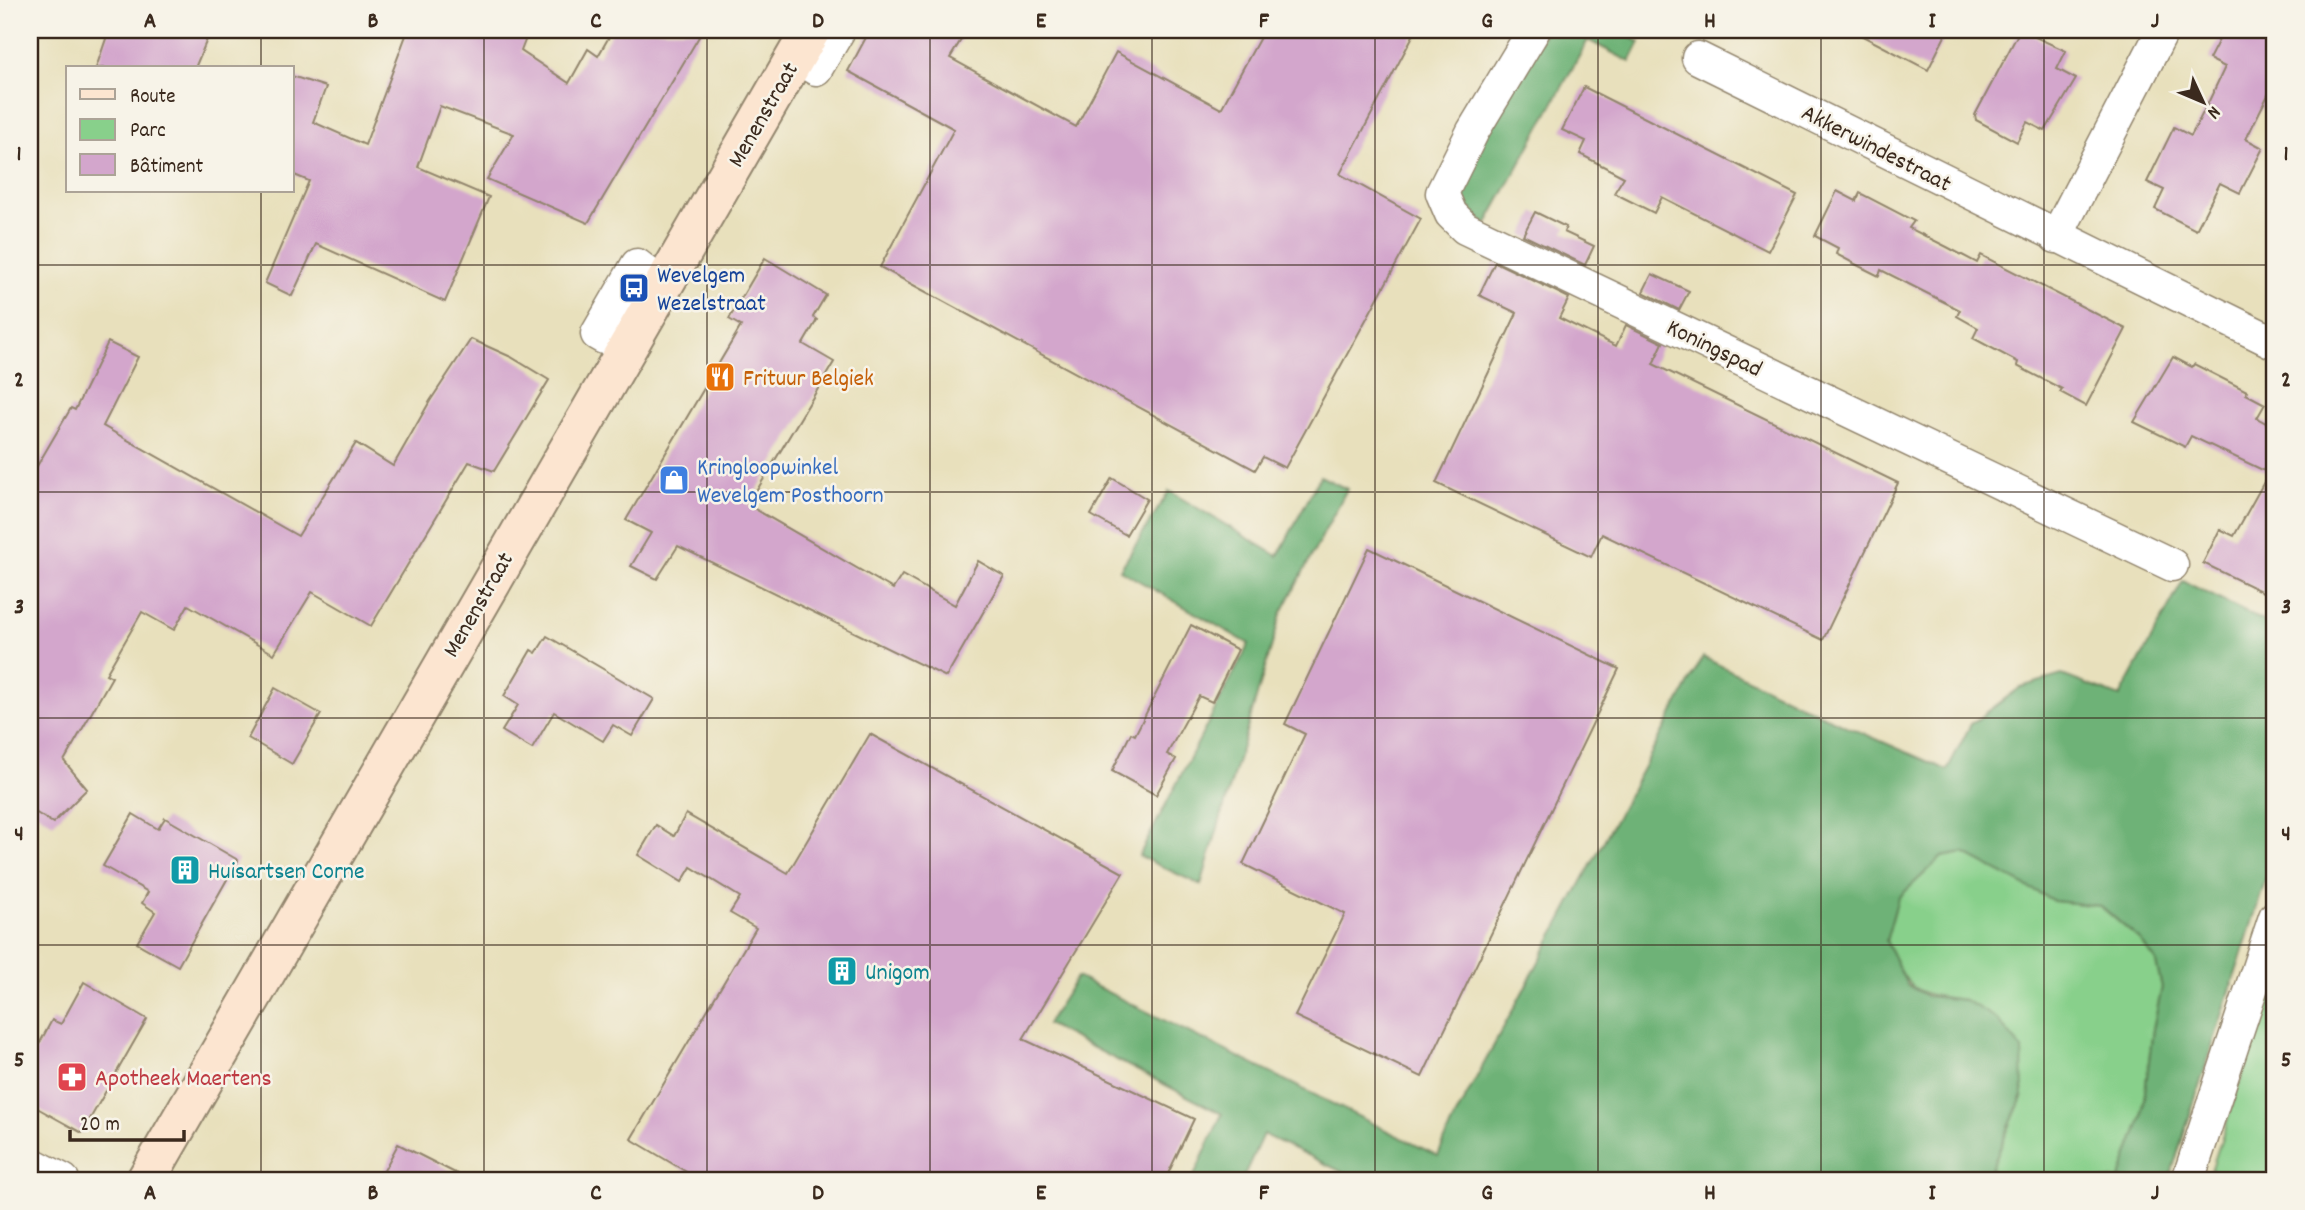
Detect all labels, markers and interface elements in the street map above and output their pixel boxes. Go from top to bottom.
text: A [144,6,156,39]
text: B [368,6,379,39]
text: C [590,6,602,39]
text: D [812,6,824,39]
text: E [1036,6,1047,39]
text: F [1259,6,1270,39]
text: G [1481,6,1493,39]
text: H [1704,6,1716,39]
text: I [1928,6,1936,39]
text: J [2151,6,2159,39]
street label: Menenstraat [721,56,809,174]
legend [66,66,294,192]
north arrow [2168,66,2238,136]
text: Route [130,83,176,113]
street label: Akkerwindestraat [1795,97,1957,202]
text: N [2200,99,2226,124]
text: Parc [130,117,166,147]
text: 1 [16,139,22,172]
text: 1 [2283,139,2289,172]
text: Bâtiment [130,153,203,183]
place label: Wevelgem Wezelstraat [657,260,766,322]
bus stop icon: Wevelgem Wezelstraat [617,271,651,305]
street label: Koningspad [1660,312,1767,387]
restaurant icon: Frituur Belgiek [703,360,737,394]
place label: Frituur Belgiek [743,363,874,397]
text: 2 [14,365,24,398]
text: 2 [2281,365,2291,398]
place label: Kringloopwinkel Wevelgem Posthoorn [697,452,884,514]
shop icon: Kringloopwinkel Wevelgem Posthoorn [657,463,691,497]
street label: Menenstraat [436,546,524,664]
text: 3 [14,592,24,625]
text: 3 [2281,592,2291,625]
text: 4 [14,819,24,852]
text: 4 [2281,819,2291,852]
building icon: Huisartsen Corne [168,853,202,887]
place label: Huisartsen Corne [208,856,364,890]
building icon: Unigom [825,954,859,988]
place label: Unigom [865,957,930,991]
text: 5 [14,1045,24,1078]
text: 5 [2281,1045,2291,1078]
pharmacy icon: Apotheek Maertens [55,1060,89,1094]
place label: Apotheek Maertens [95,1063,272,1097]
scale bar [70,1098,184,1142]
text: 20 m [80,1111,120,1141]
text: A [144,1178,156,1210]
text: B [368,1178,379,1210]
text: C [590,1178,602,1210]
text: D [812,1178,824,1210]
text: E [1036,1178,1047,1210]
text: F [1259,1178,1270,1210]
text: G [1481,1178,1493,1210]
text: H [1704,1178,1716,1210]
text: I [1928,1178,1936,1210]
text: J [2151,1178,2159,1210]

